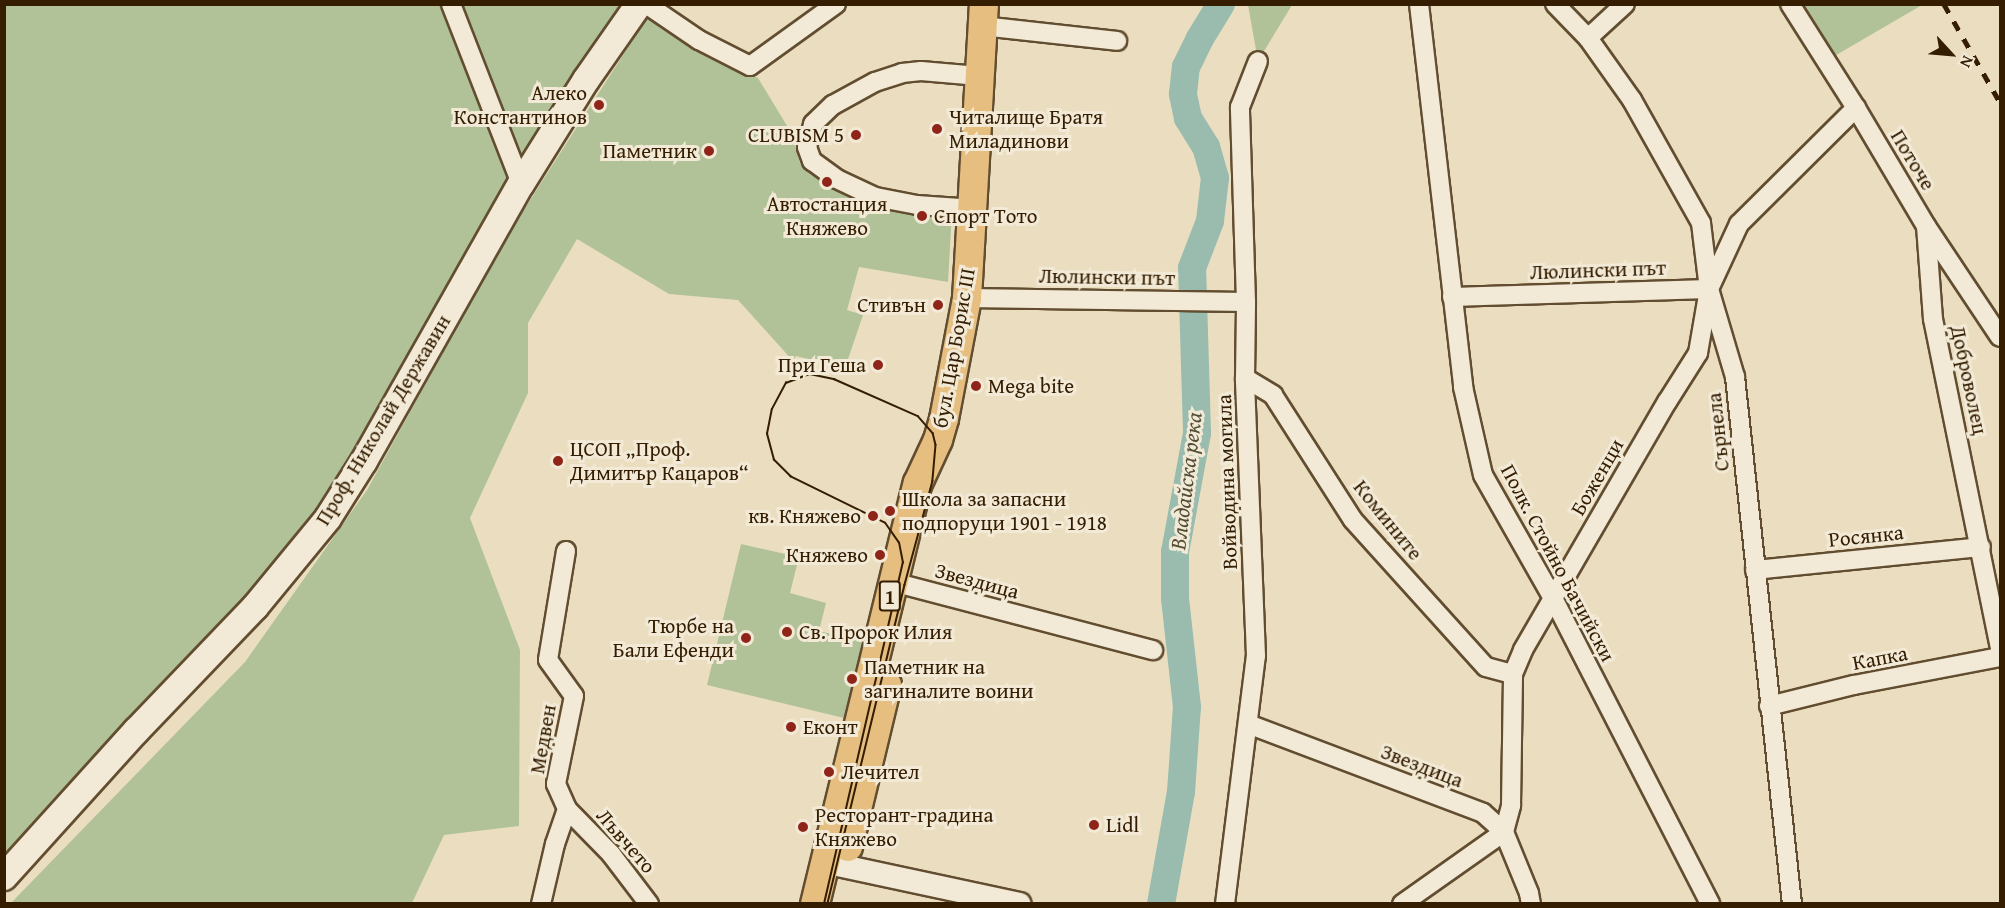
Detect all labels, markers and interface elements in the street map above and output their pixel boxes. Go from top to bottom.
north arrow [1921,24,1981,84]
text: N [1954,52,1980,72]
place label: Алеко Константинов [454,80,587,130]
marker: Алеко Константинов [592,98,606,112]
place label: Читалище Братя Миладинови [949,104,1103,154]
place label: CLUBISM 5 [748,122,844,148]
marker: Читалище Братя Миладинови [930,122,944,136]
street label: Поточе [1885,125,1941,195]
marker: CLUBISM 5 [849,128,863,142]
place label: Паметник [603,138,697,164]
marker: Паметник [702,144,716,158]
marker: Автостанция Княжево [820,175,834,189]
place label: Автостанция Княжево [767,191,887,241]
place label: Спорт Тото [934,203,1037,229]
marker: Спорт Тото [915,209,929,223]
street label: Люлински път [1529,255,1667,285]
street label: Люлински път [1039,263,1175,291]
street label: бул. Цар Борис III [928,266,980,430]
place label: Стивън [857,292,926,318]
marker: Стивън [931,298,945,312]
street label: Проф. Николай Державин [310,310,456,530]
street label: Доброволец [1945,323,1993,437]
place label: При Геша [778,352,866,378]
marker: При Геша [871,358,885,372]
place label: Mega bite [988,373,1074,399]
marker: Mega bite [969,379,983,393]
street label: Сърнела [1701,392,1735,472]
street label: Войводина могила [1211,394,1243,570]
water label: Владайска река [1164,411,1208,551]
street label: Боженци [1565,434,1629,520]
place label: ЦСОП „Проф. Димитър Кацаров“ [570,436,749,486]
marker: ЦСОП „Проф. Димитър Кацаров“ [551,454,565,468]
street label: Полк. Стойно Бачийски [1495,460,1621,666]
street label: Комините [1348,475,1428,565]
place label: Школа за запасни подпоруци 1901 - 1918 [902,486,1107,536]
place label: кв. Княжево [748,503,861,529]
marker: Школа за запасни подпоруци 1901 - 1918 [883,504,897,518]
marker: кв. Княжево [866,509,880,523]
street label: Росянка [1827,520,1905,552]
place label: Княжево [786,542,868,568]
marker: Княжево [873,548,887,562]
street label: Звездица [932,558,1022,604]
road number: 1 [878,579,902,613]
place label: Тюрбе на Бали Ефенди [613,613,734,663]
place label: Св. Пророк Илия [799,619,952,645]
marker: Св. Пророк Илия [780,625,794,639]
marker: Тюрбе на Бали Ефенди [739,631,753,645]
street label: Капка [1850,640,1910,676]
place label: Паметник на загиналите воини [864,654,1033,704]
marker: Паметник на загиналите воини [845,672,859,686]
street label: Медвен [525,702,561,776]
place label: Еконт [803,714,858,740]
marker: Еконт [784,720,798,734]
street label: Звездица [1377,739,1467,793]
place label: Лечител [841,759,919,785]
marker: Лечител [822,765,836,779]
place label: Ресторант-градина Княжево [815,802,993,852]
street label: Лъвчето [591,803,661,879]
place label: Lidl [1106,812,1139,838]
marker: Lidl [1087,818,1101,832]
marker: Ресторант-градина Княжево [796,820,810,834]

